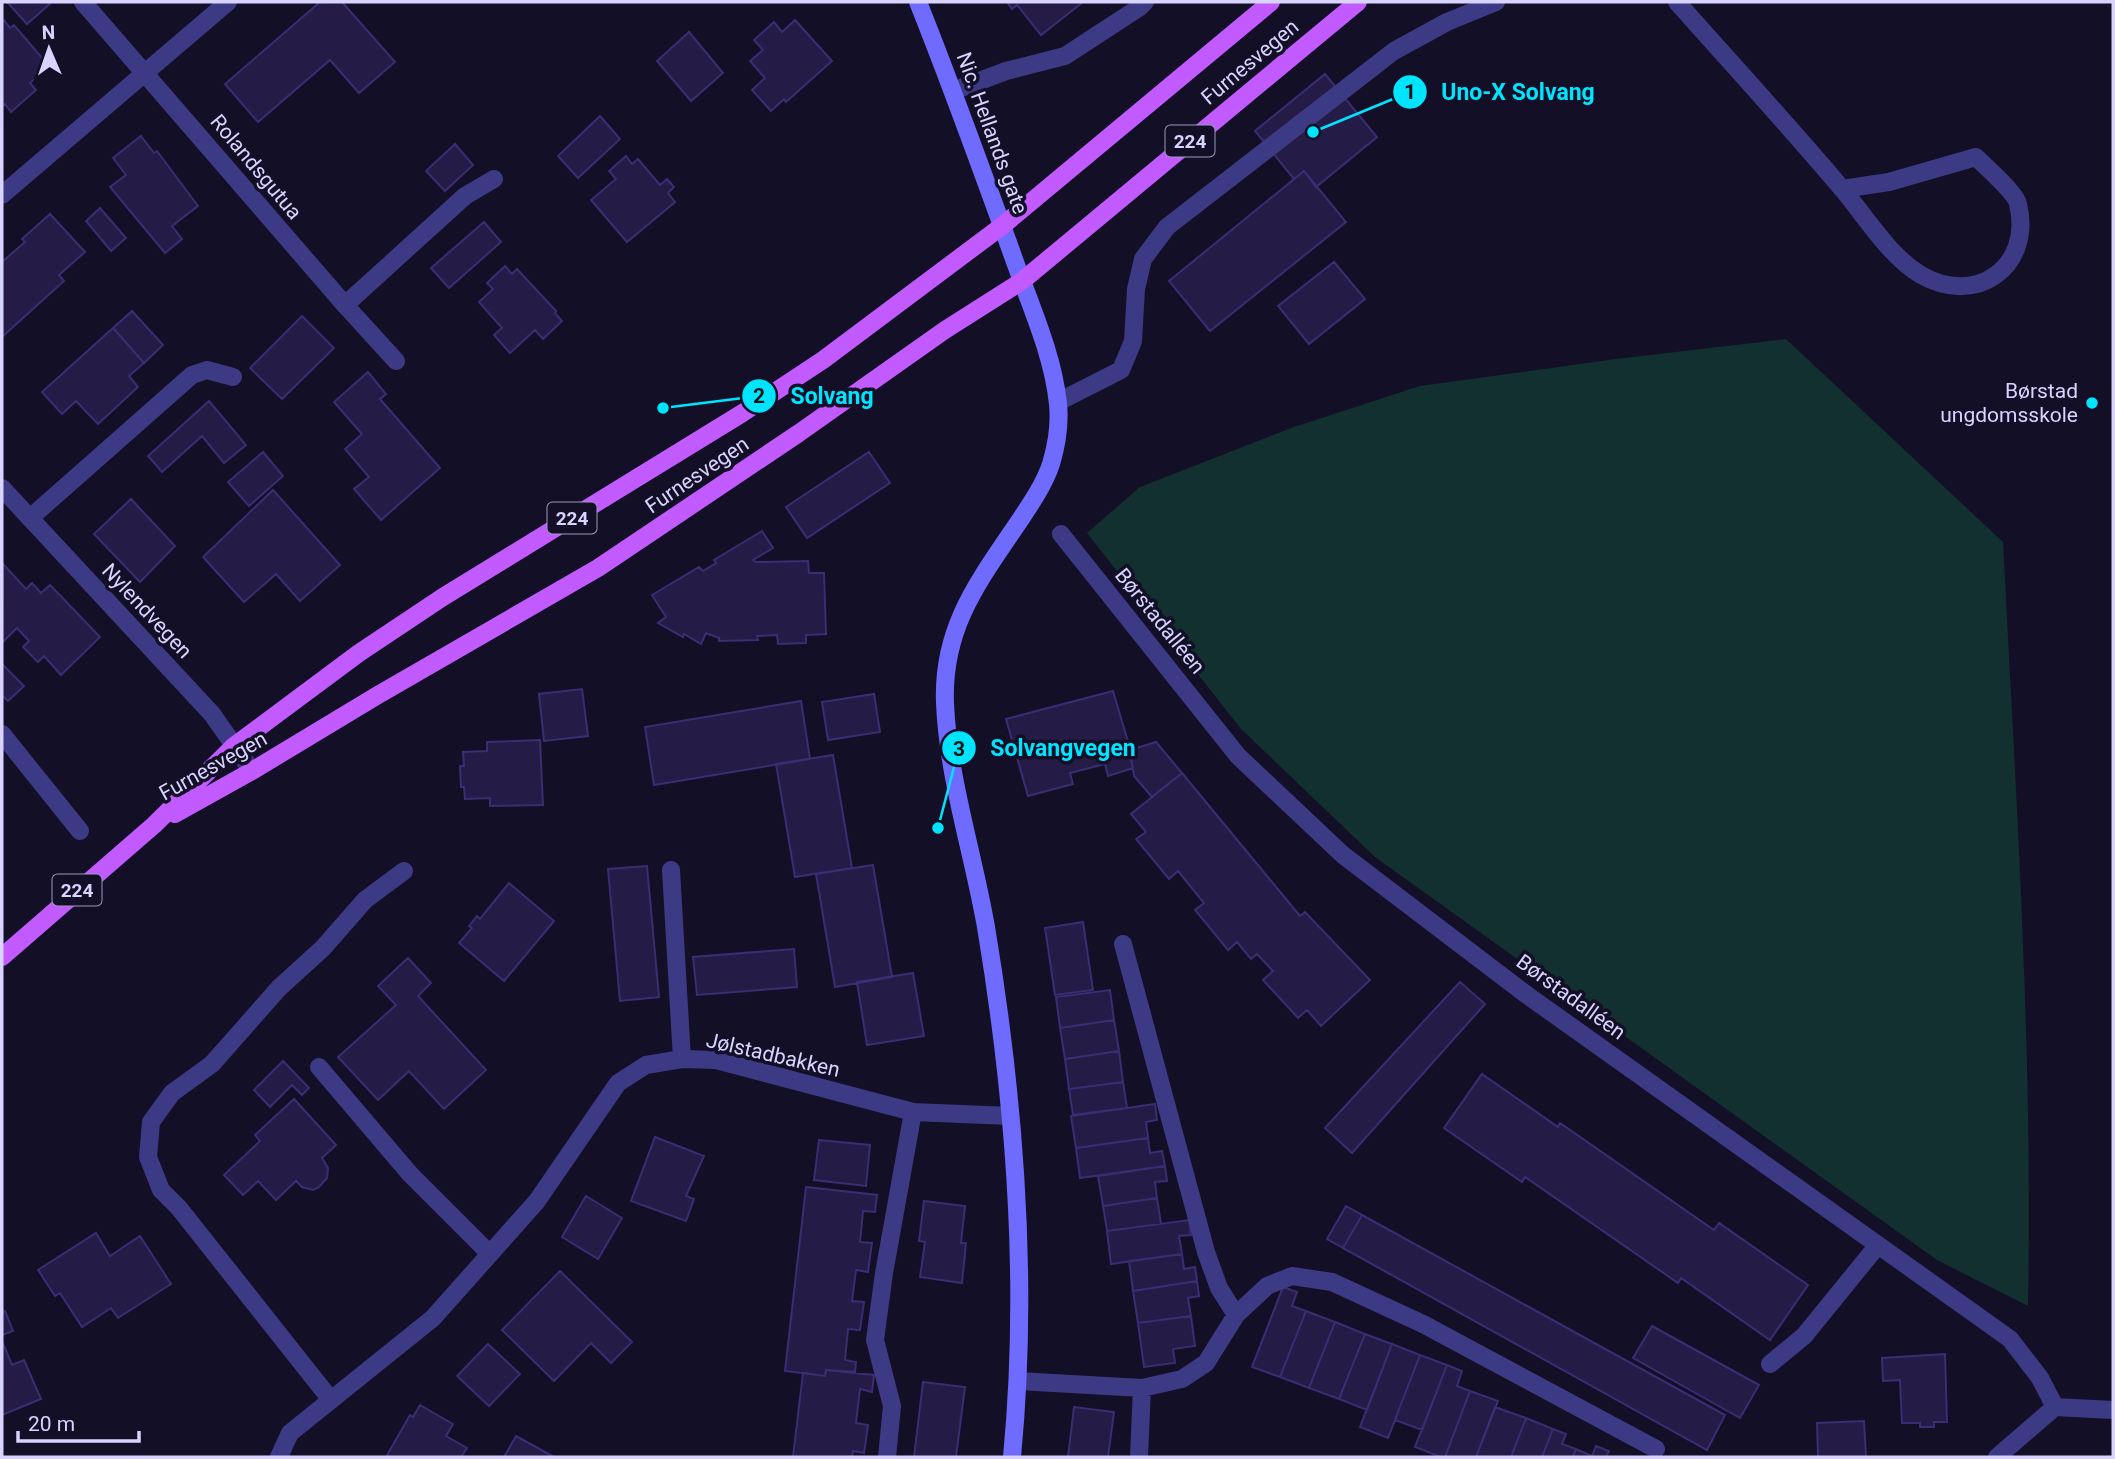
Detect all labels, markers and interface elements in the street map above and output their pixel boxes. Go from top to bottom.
north arrow [14,14,84,84]
street label: Furnesvegen [1197,14,1303,110]
text: N [41,21,56,44]
street label: Nic. Hellands gate [952,49,1032,217]
callout: Uno-X Solvang [1392,70,1609,114]
text: Uno-X Solvang [1441,79,1595,106]
text: 1 [1404,80,1416,104]
street label: Rolandsgutua [205,110,307,224]
road number: 224 [1166,125,1214,156]
callout: Solvang [741,374,887,418]
place label: Børstad ungdomsskole [1940,379,2078,427]
text: Solvang [790,383,874,410]
text: 2 [753,384,765,408]
marker: Børstad ungdomsskole [2084,395,2100,411]
street label: Furnesvegen [641,432,753,518]
road number: 224 [548,503,596,534]
street label: Nylendvegen [97,559,197,663]
street label: Børstadalléen [1110,563,1210,679]
callout: Solvangvegen [941,726,1150,770]
street label: Furnesvegen [155,727,271,805]
text: Solvangvegen [990,735,1136,762]
text: 3 [953,737,965,761]
road number: 224 [52,874,102,906]
street label: Børstadalléen [1512,949,1630,1045]
street label: Jølstadbakken [704,1028,842,1082]
scale bar [18,1400,138,1444]
text: 20 m [28,1412,75,1436]

